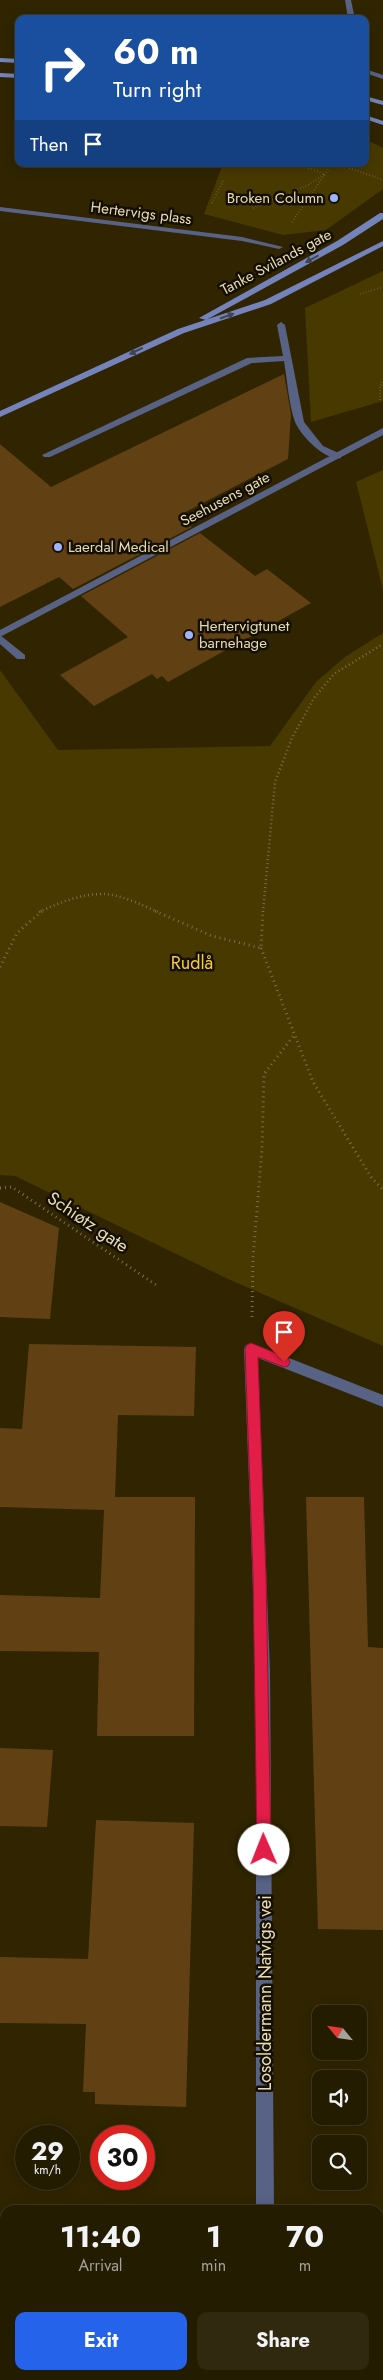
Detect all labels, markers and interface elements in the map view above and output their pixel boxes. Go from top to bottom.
text: 60 m [113,27,199,77]
icon: right [30,35,95,100]
text: Turn right [113,73,201,105]
icon: arrive [79,130,107,158]
text: Then [30,131,69,158]
place label: Broken Column [227,187,324,209]
marker: Broken Column [328,192,340,204]
street label: Hertervigs plass [89,196,193,230]
street label: Tanke Svilands gate [217,223,336,300]
one-way arrow [305,254,319,263]
one-way arrow [220,311,235,319]
one-way arrow [129,348,143,356]
street label: Seehusens gate [176,466,274,532]
place label: Laerdal Medical [68,536,169,558]
marker: Laerdal Medical [52,541,64,553]
place label: Hertervigtunet barnehage [199,615,290,654]
marker: Hertervigtunet barnehage [183,629,195,641]
park label: Rudlå [171,950,213,976]
street label: Schiøtz gate [42,1185,134,1259]
pin [263,1311,305,1362]
icon: arrive [270,1318,298,1346]
position arrow [237,1823,289,1875]
street label: Losoldermann Natvigs vei [252,1895,278,2091]
north arrow [312,2005,368,2060]
map controls [312,2005,367,2190]
button: sound [312,2070,367,2125]
speed limit sign: 30 [90,2125,155,2190]
text: 29 [31,2133,64,2169]
button: search [312,2135,367,2190]
text: km/h [34,2161,61,2179]
text: 11:40 [60,2215,141,2258]
text: 1 [206,2215,221,2258]
text: 70 [286,2215,324,2258]
text: Arrival [78,2254,123,2277]
text: min [201,2254,226,2277]
text: m [299,2254,311,2277]
button: Exit [15,2312,187,2370]
button: Share [197,2312,369,2370]

